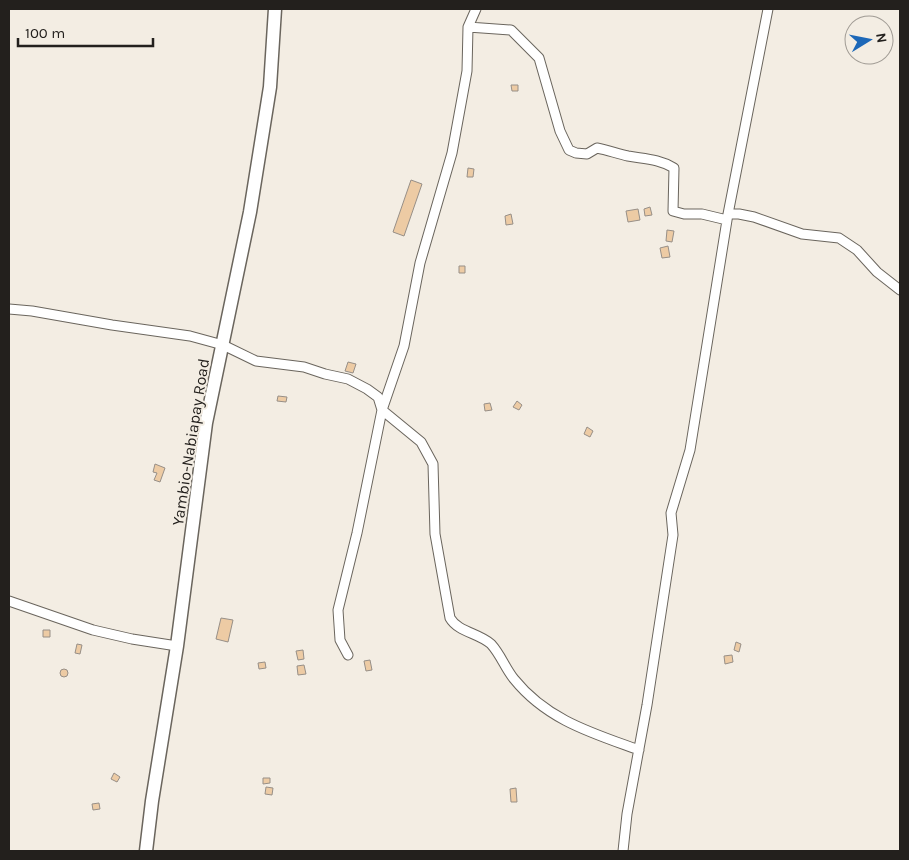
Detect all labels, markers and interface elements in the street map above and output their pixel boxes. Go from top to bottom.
scale bar [18,15,152,47]
north arrow [844,15,894,65]
text: 100 m [25,24,65,42]
text: N [872,31,891,44]
street label: Yambio-Nabiapay Road [168,357,213,527]

